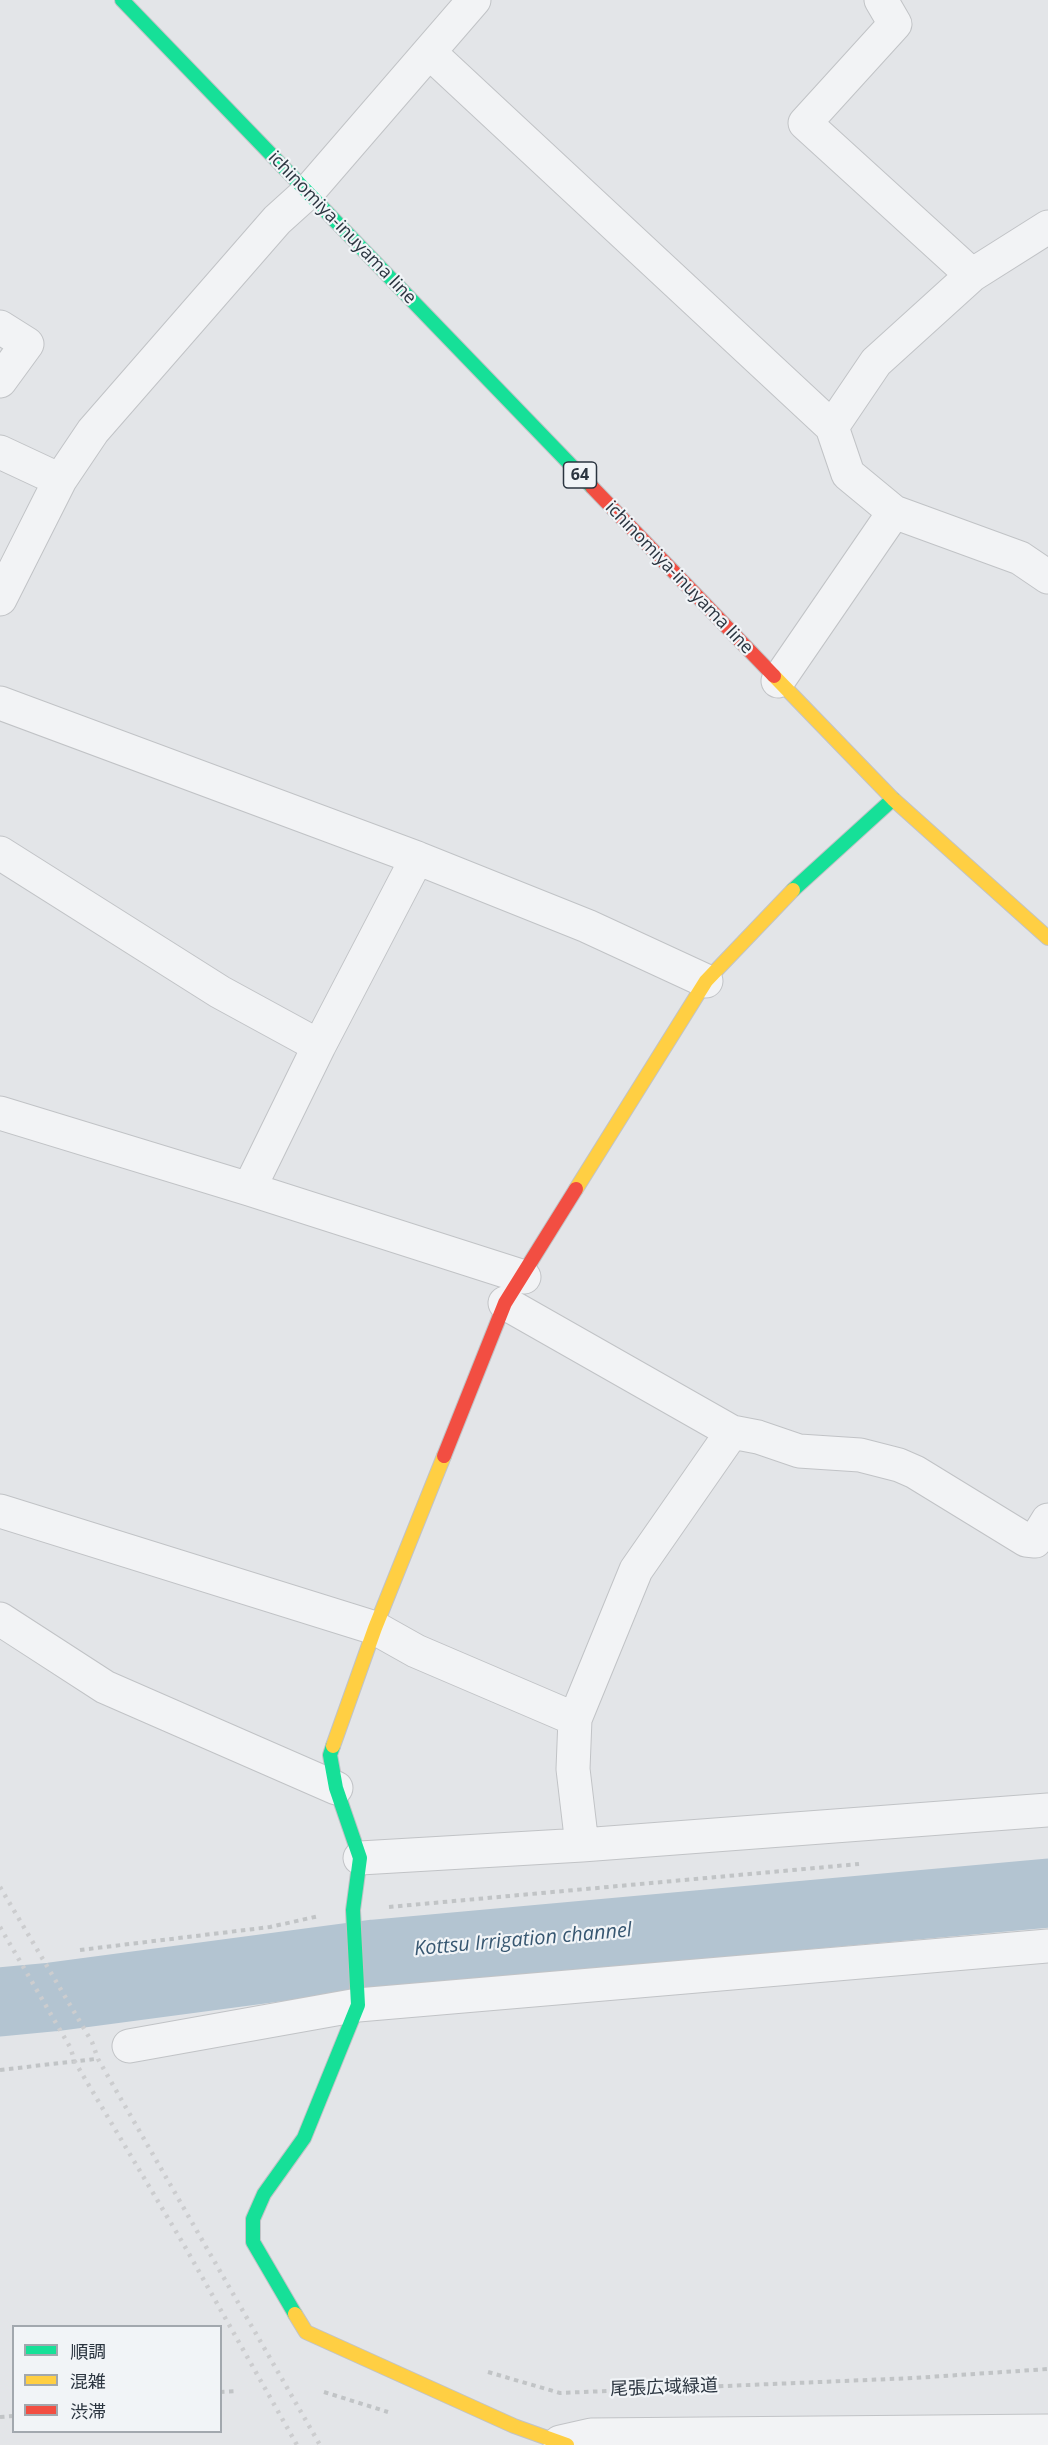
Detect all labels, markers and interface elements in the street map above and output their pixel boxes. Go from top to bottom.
street label: ichinomiya-inuyama line [263,147,421,309]
road number: 64 [564,462,596,488]
street label: ichinomiya-inuyama line [600,497,758,659]
water label: Kottsu Irrigation channel [413,1919,633,1961]
legend [12,2325,222,2433]
text: 順調 [70,2339,106,2363]
text: 混雑 [70,2369,106,2393]
street label: 尾張広域緑道 [610,2375,718,2401]
text: 渋滞 [70,2399,106,2423]

